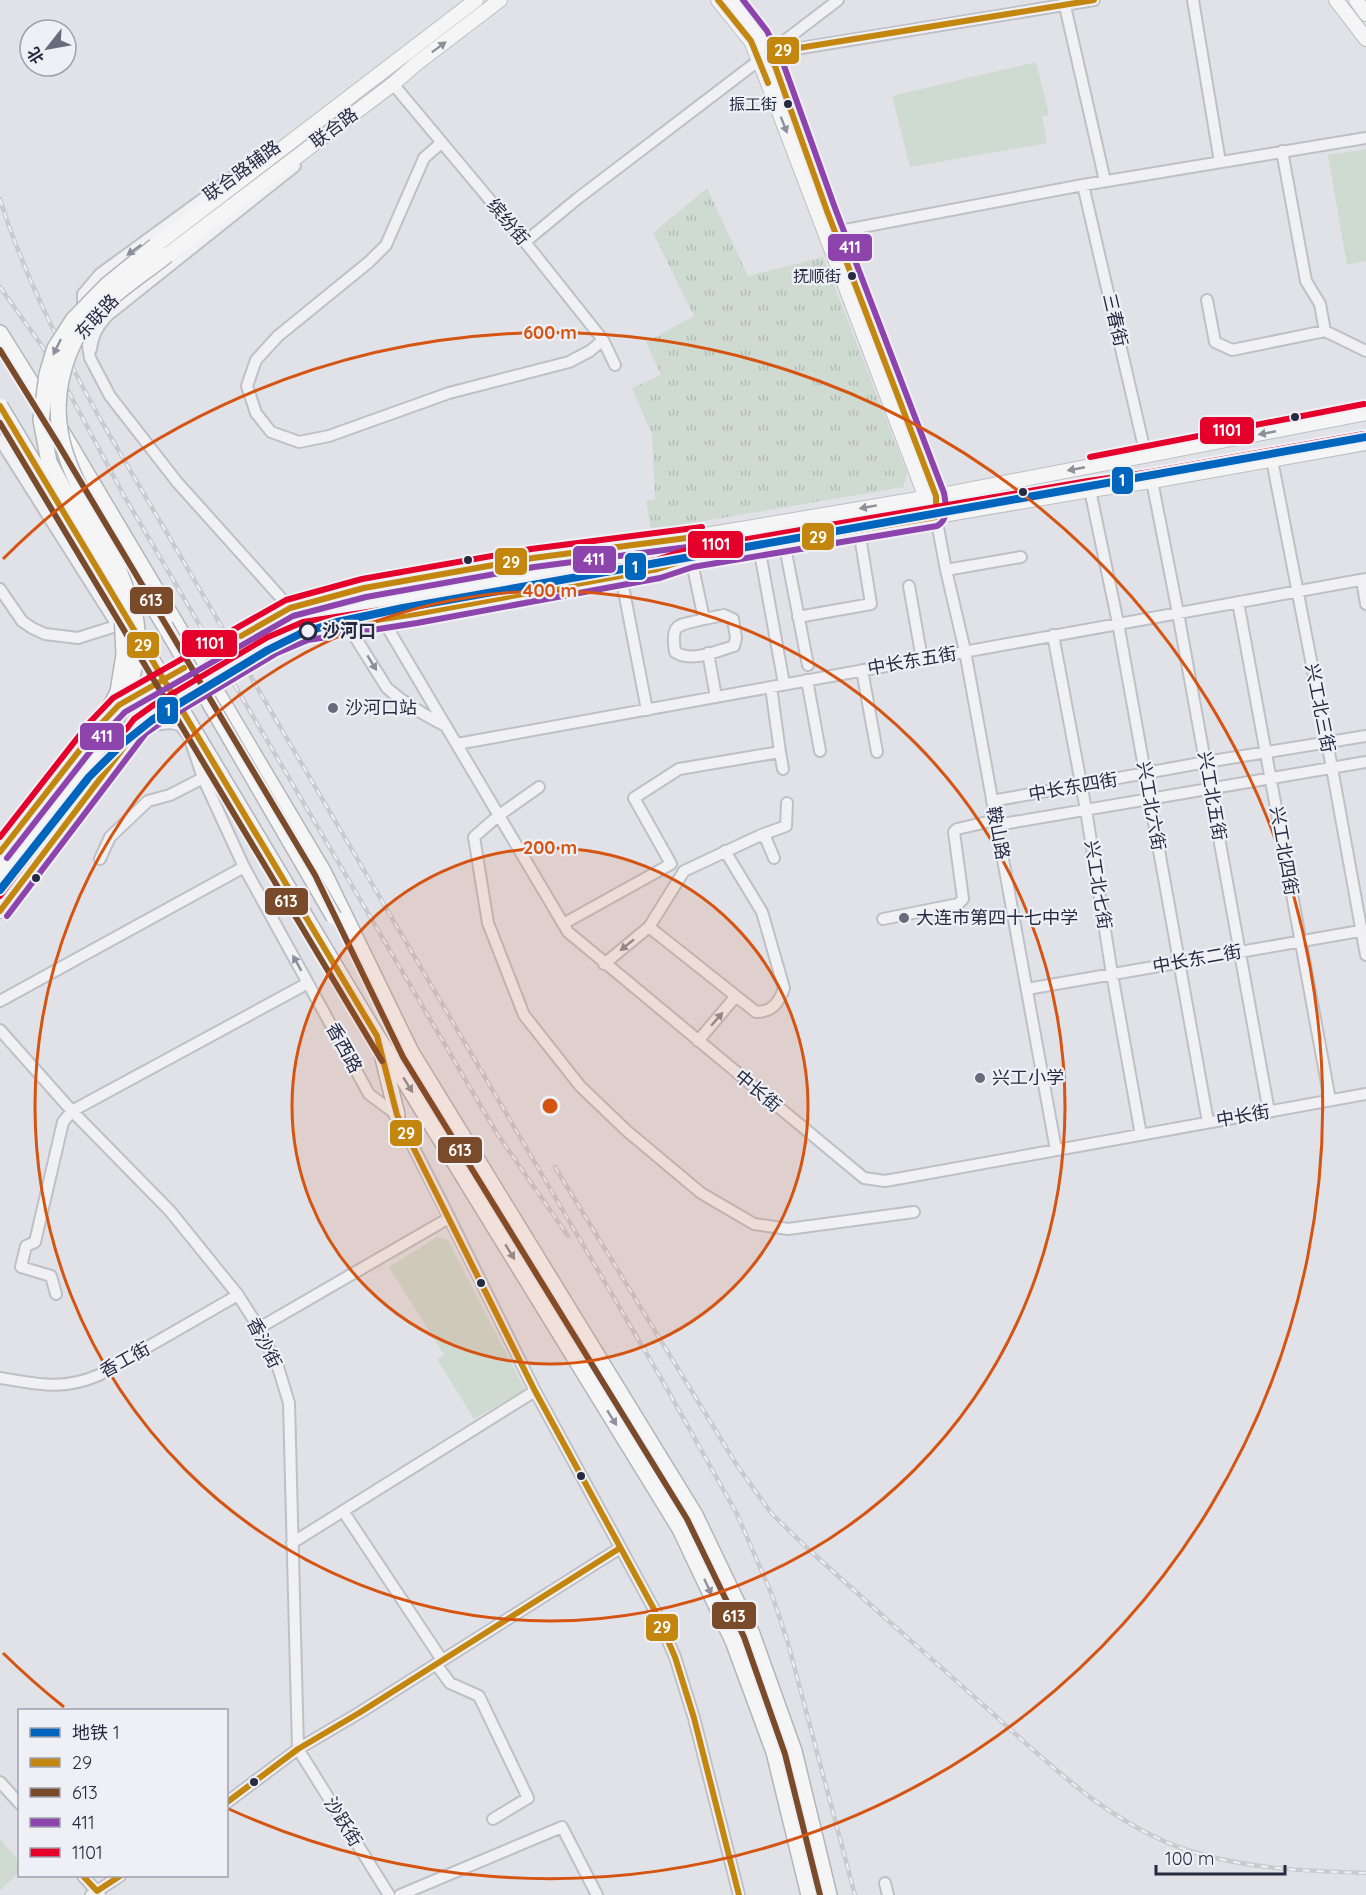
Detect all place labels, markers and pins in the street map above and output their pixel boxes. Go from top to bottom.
place label: 振工街 [729,94,777,114]
marker: 振工街 [782,98,794,110]
place label: 抚顺街 [793,266,841,286]
marker: 抚顺街 [846,270,858,282]
unlabelled marker [1289,411,1301,423]
unlabelled marker [1017,486,1029,498]
unlabelled marker [462,554,474,566]
place label: 沙河口 [322,619,376,642]
marker: 沙河口 [299,622,317,640]
place label: 沙河口站 [345,696,417,719]
marker: 沙河口站 [326,701,340,715]
unlabelled marker [30,872,42,884]
place label: 大连市第四十七中学 [916,906,1078,929]
marker: 大连市第四十七中学 [897,911,911,925]
place label: 兴工小学 [992,1066,1064,1089]
marker: 兴工小学 [973,1071,987,1085]
centre of rings [540,1096,560,1116]
unlabelled marker [475,1277,487,1289]
unlabelled marker [575,1470,587,1482]
unlabelled marker [248,1776,260,1788]

